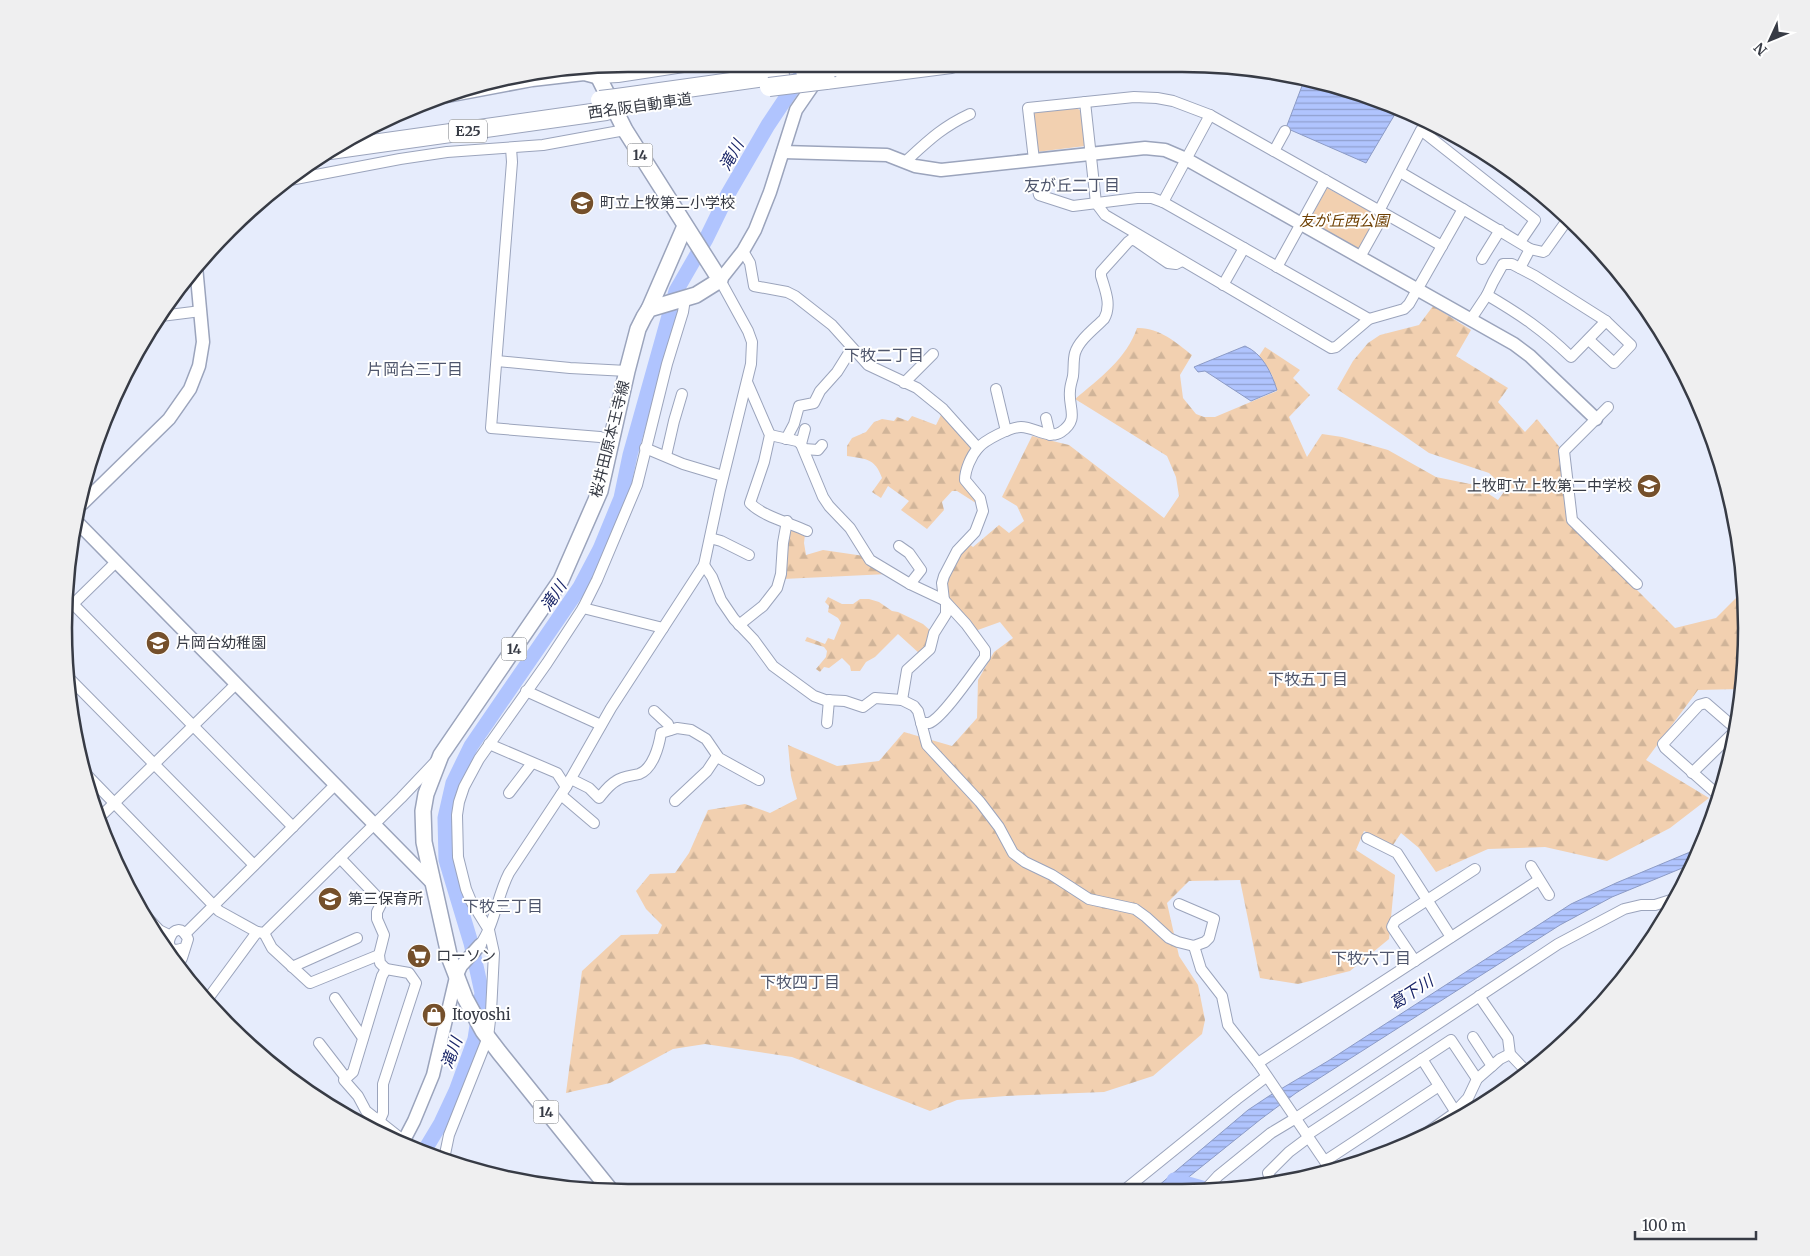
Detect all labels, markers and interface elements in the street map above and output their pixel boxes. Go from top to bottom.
north arrow [1745,15,1795,65]
text: N [1750,39,1771,59]
street label: 西名阪自動車道 [587,89,693,122]
road number: E25 [449,120,487,142]
water label: 滝川 [714,134,748,174]
road number: 14 [628,144,652,166]
district label: 友が丘二丁目 [1024,175,1120,195]
school or university icon: 町立上牧第二小学校 [569,190,595,216]
place label: 町立上牧第二小学校 [600,193,735,212]
park label: 友が丘西公園 [1299,211,1391,230]
district label: 下牧二丁目 [844,345,924,365]
district label: 片岡台三丁目 [367,359,463,379]
street label: 桜井田原本王寺線 [586,378,633,499]
school or university icon: 上牧町立上牧第二中学校 [1636,473,1662,499]
place label: 上牧町立上牧第二中学校 [1467,476,1632,495]
water label: 滝川 [536,575,571,615]
school or university icon: 片岡台幼稚園 [145,630,171,656]
place label: 片岡台幼稚園 [176,633,266,652]
road number: 14 [502,638,526,661]
district label: 下牧五丁目 [1268,669,1348,689]
school or university icon: 第三保育所 [317,886,343,912]
place label: 第三保育所 [348,889,423,908]
district label: 下牧三丁目 [463,896,543,916]
supermarket icon: ローソン [406,943,432,969]
place label: ローソン [436,946,496,965]
district label: 下牧六丁目 [1331,948,1411,968]
water label: 葛下川 [1385,969,1438,1013]
district label: 下牧四丁目 [760,972,840,992]
shop icon: Itoyoshi [421,1002,447,1028]
place label: Itoyoshi [452,1005,511,1024]
water label: 滝川 [436,1033,467,1071]
road number: 14 [534,1100,558,1124]
scale bar [1635,1208,1756,1240]
text: 100 m [1642,1216,1686,1235]

